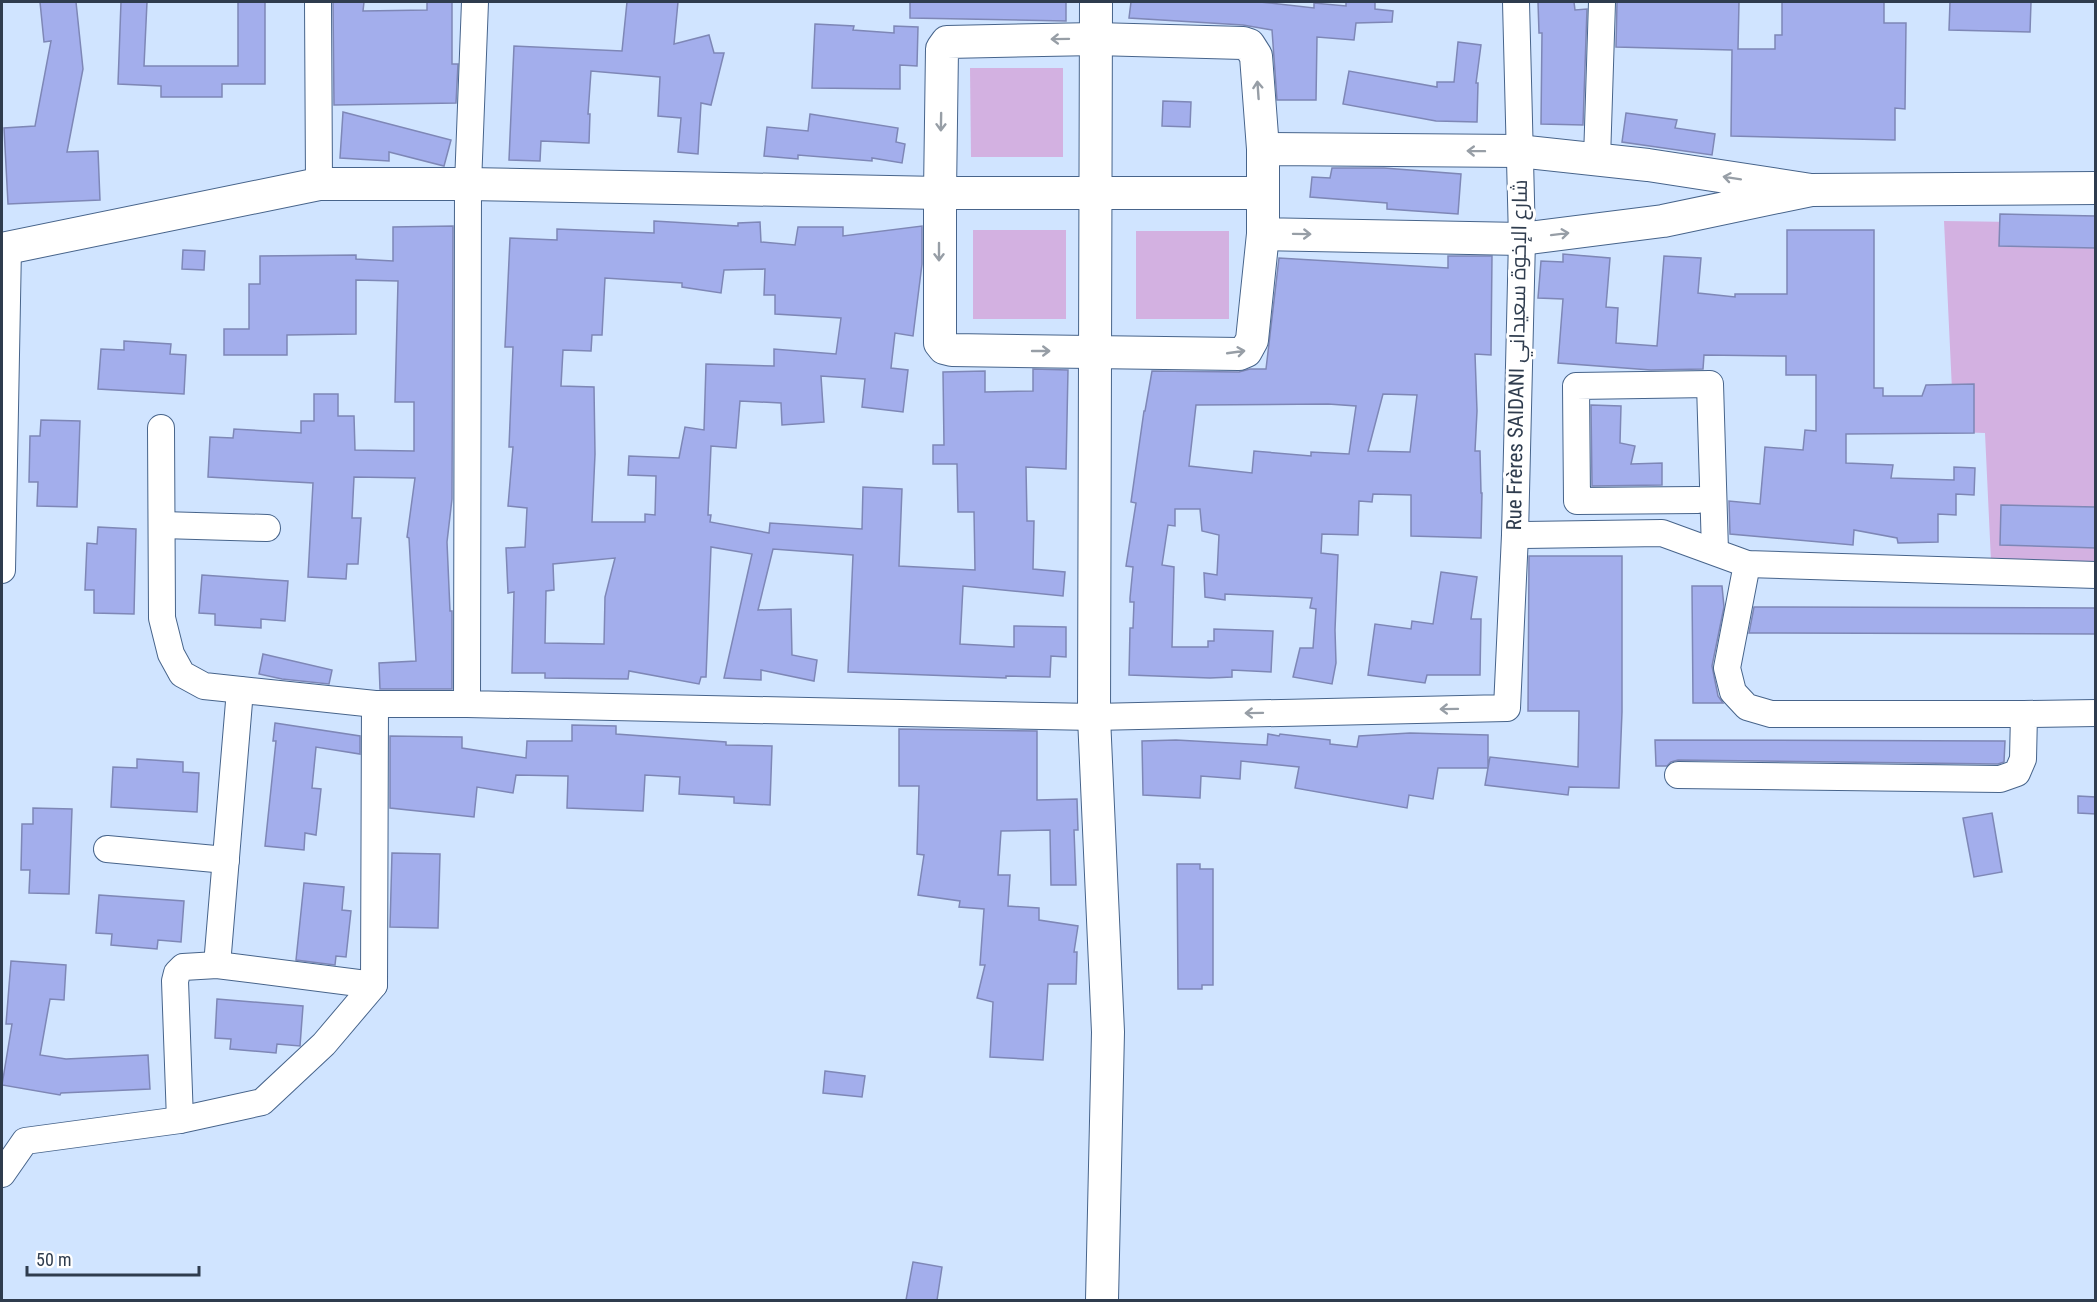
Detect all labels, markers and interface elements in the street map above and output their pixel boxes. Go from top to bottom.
one-way arrow [1050,33,1070,45]
one-way arrow [1252,81,1263,101]
one-way arrow [935,112,947,132]
one-way arrow [1467,145,1487,157]
one-way arrow [1723,172,1743,183]
street label: Rue Frères SAIDANI شارع الإخوة سعيداني [1502,179,1536,531]
one-way arrow [1291,229,1311,240]
one-way arrow [1549,229,1569,240]
one-way arrow [933,241,945,261]
one-way arrow [1031,345,1051,357]
one-way arrow [1226,346,1245,357]
one-way arrow [1439,704,1459,715]
one-way arrow [1245,708,1265,719]
scale bar [27,1239,200,1277]
text: 50 m [36,1249,71,1270]

